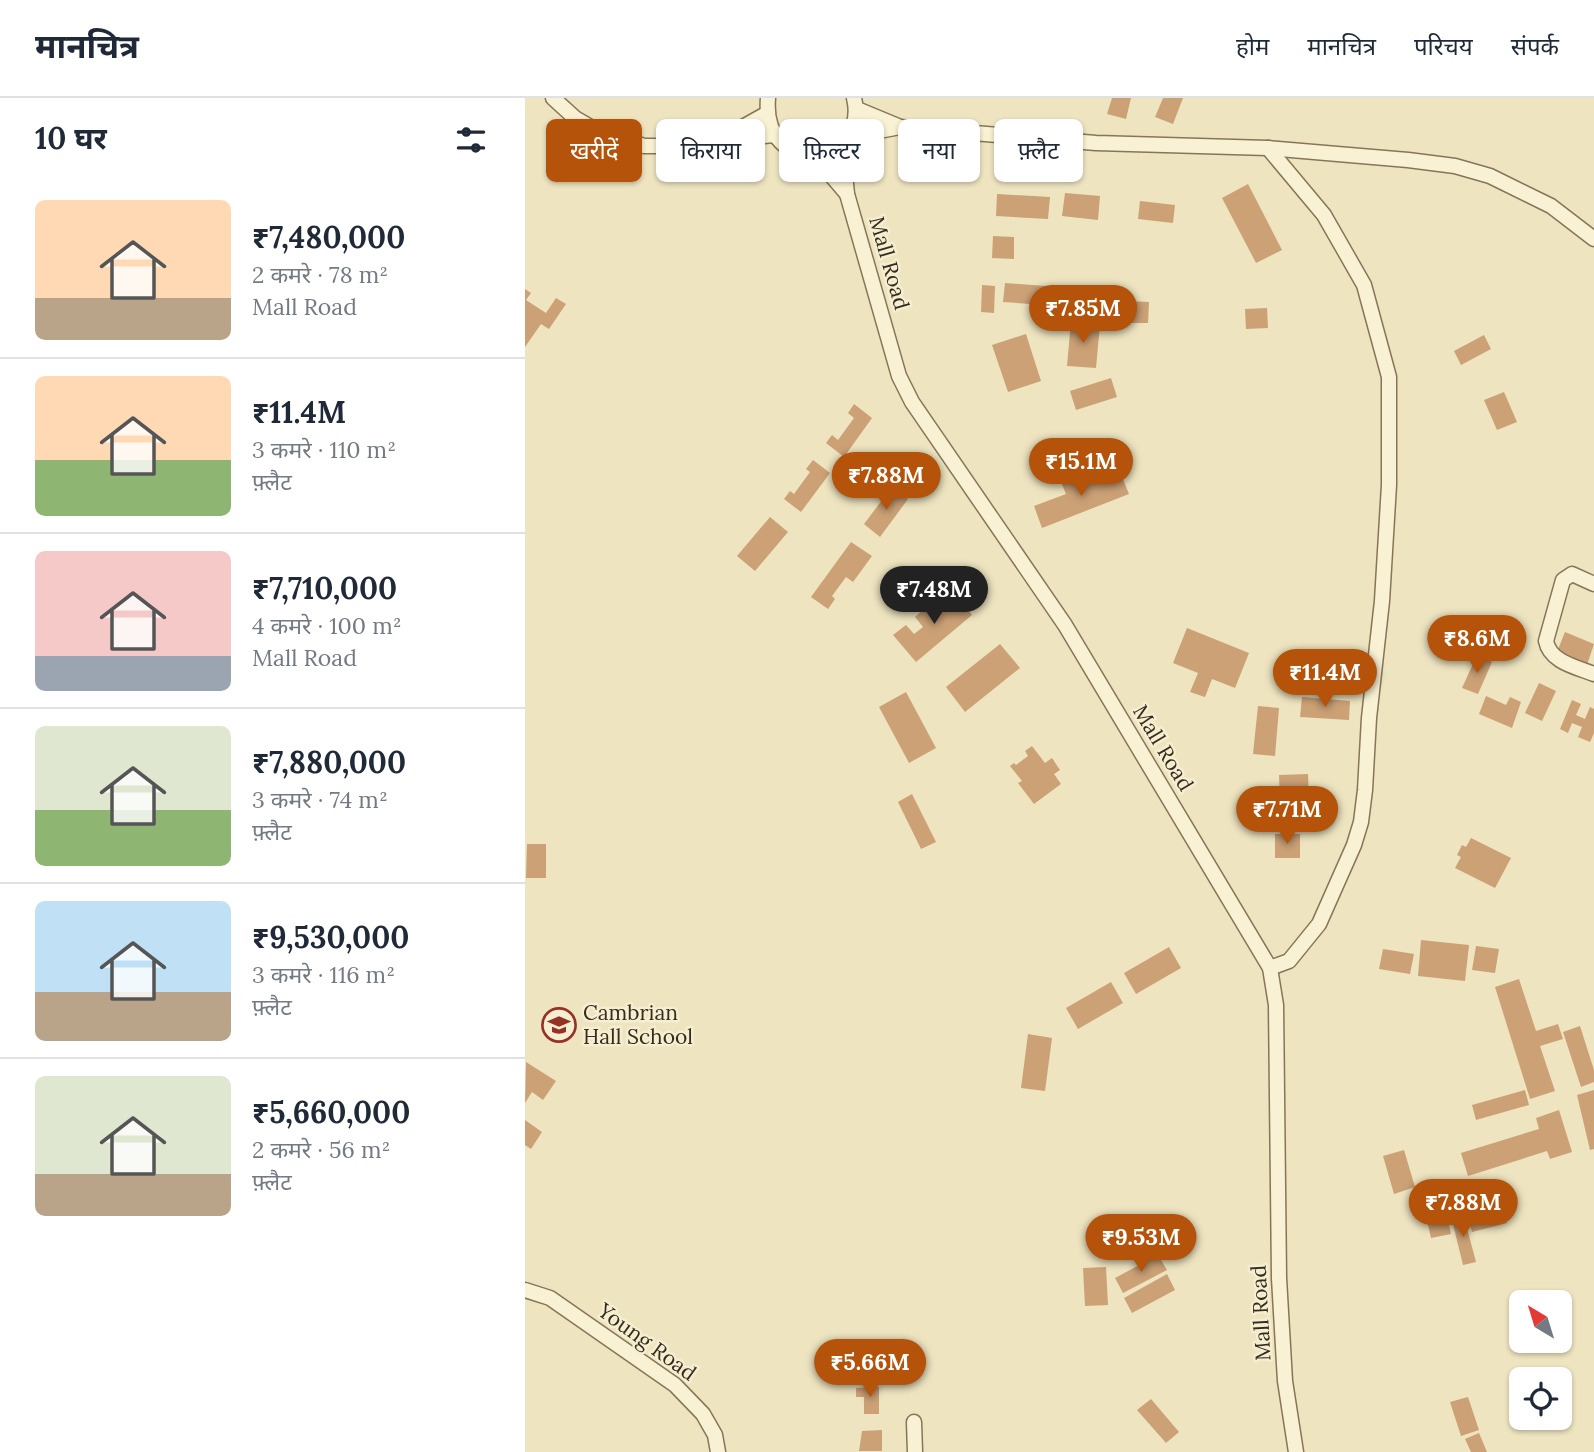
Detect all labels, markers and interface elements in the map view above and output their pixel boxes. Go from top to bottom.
text: मानचित्र [35,25,139,67]
text: होम [1236,31,1269,62]
text: मानचित्र [1307,31,1376,62]
text: परिचय [1414,31,1473,62]
text: संपर्क [1511,31,1559,62]
text: 10 घर [35,119,107,157]
chip: खरीदें [546,119,642,182]
chip: किराया [656,119,765,182]
chip: फ़िल्टर [779,119,884,182]
chip: नया [898,119,980,182]
chip: फ़्लैट [994,119,1083,182]
icon: filters [452,121,490,159]
street label: Mall Road [863,213,916,313]
text: ₹7,480,000 [252,218,405,256]
icon: home [91,228,175,312]
text: 2 कमरे · 78 m² [252,260,388,289]
pin: ₹7.85M [1026,286,1140,345]
text: Mall Road [252,292,357,321]
text: ₹7.85M [1045,293,1121,322]
text: ₹11.4M [252,393,346,431]
icon: home [91,404,175,488]
text: 3 कमरे · 110 m² [252,435,396,464]
pin: ₹15.1M [1024,438,1138,498]
text: ₹15.1M [1045,446,1117,475]
pin: ₹7.88M [829,452,943,512]
text: ₹7.88M [848,460,924,489]
text: फ़्लैट [252,467,292,496]
pin: ₹7.48M [877,566,991,626]
text: ₹7,710,000 [252,569,397,607]
text: ₹7.48M [896,574,972,603]
icon: home [91,579,175,663]
text: 4 कमरे · 100 m² [252,611,402,640]
pin: ₹8.6M [1428,616,1526,675]
text: ₹8.6M [1443,623,1511,652]
text: Mall Road [252,643,357,672]
pin: ₹11.4M [1268,650,1382,709]
text: ₹11.4M [1289,657,1361,686]
street label: Mall Road [1127,700,1200,796]
text: ₹7,880,000 [252,743,406,781]
icon: home [91,754,175,838]
text: 3 कमरे · 74 m² [252,785,388,814]
pin: ₹7.71M [1230,786,1344,846]
text: ₹7.71M [1252,794,1322,823]
text: फ़्लैट [252,817,292,846]
text: ₹9,530,000 [252,918,409,956]
icon: home [91,929,175,1013]
text: 3 कमरे · 116 m² [252,960,395,989]
text: फ़्लैट [252,992,292,1021]
place label: Cambrian Hall School [583,999,693,1050]
school or university icon: Cambrian Hall School [540,1006,578,1044]
text: ₹5,660,000 [252,1093,410,1131]
icon: home [91,1104,175,1188]
text: 2 कमरे · 56 m² [252,1135,390,1164]
text: फ़्लैट [252,1167,292,1196]
pin: ₹7.88M [1406,1180,1520,1239]
text: ₹7.88M [1425,1187,1501,1216]
pin: ₹9.53M [1084,1214,1198,1274]
text: ₹9.53M [1101,1222,1181,1251]
street label: Mall Road [1245,1264,1276,1362]
north arrow [1509,1290,1571,1353]
map controls [1509,1290,1572,1430]
street label: Young Road [592,1296,702,1386]
pin: ₹5.66M [813,1340,927,1399]
text: ₹5.66M [830,1347,910,1376]
button: locate [1509,1367,1572,1430]

